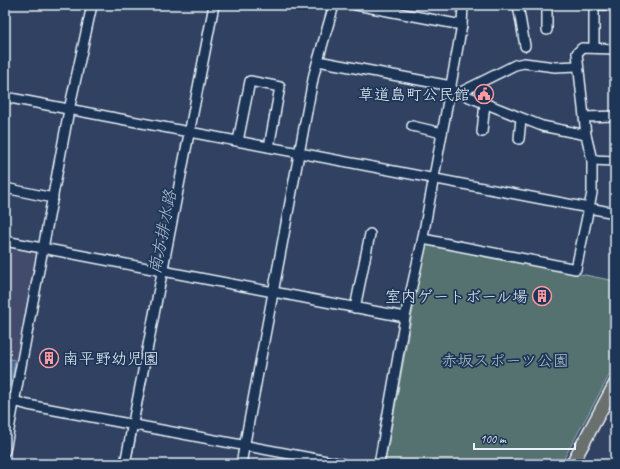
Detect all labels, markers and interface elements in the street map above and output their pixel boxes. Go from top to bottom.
public building icon: 草道島町公民館 [473,83,495,105]
place label: 草道島町公民館 [358,85,470,105]
water label: 南方排水路 [144,187,181,276]
building icon: 室内ゲートボール場 [531,285,553,307]
place label: 室内ゲートボール場 [385,287,528,307]
building icon: 南平野幼児園 [38,347,60,369]
place label: 南平野幼児園 [63,349,159,369]
park label: 赤坂スポーツ公園 [441,351,569,371]
scale bar [474,425,575,451]
text: 100 m [480,431,507,447]

